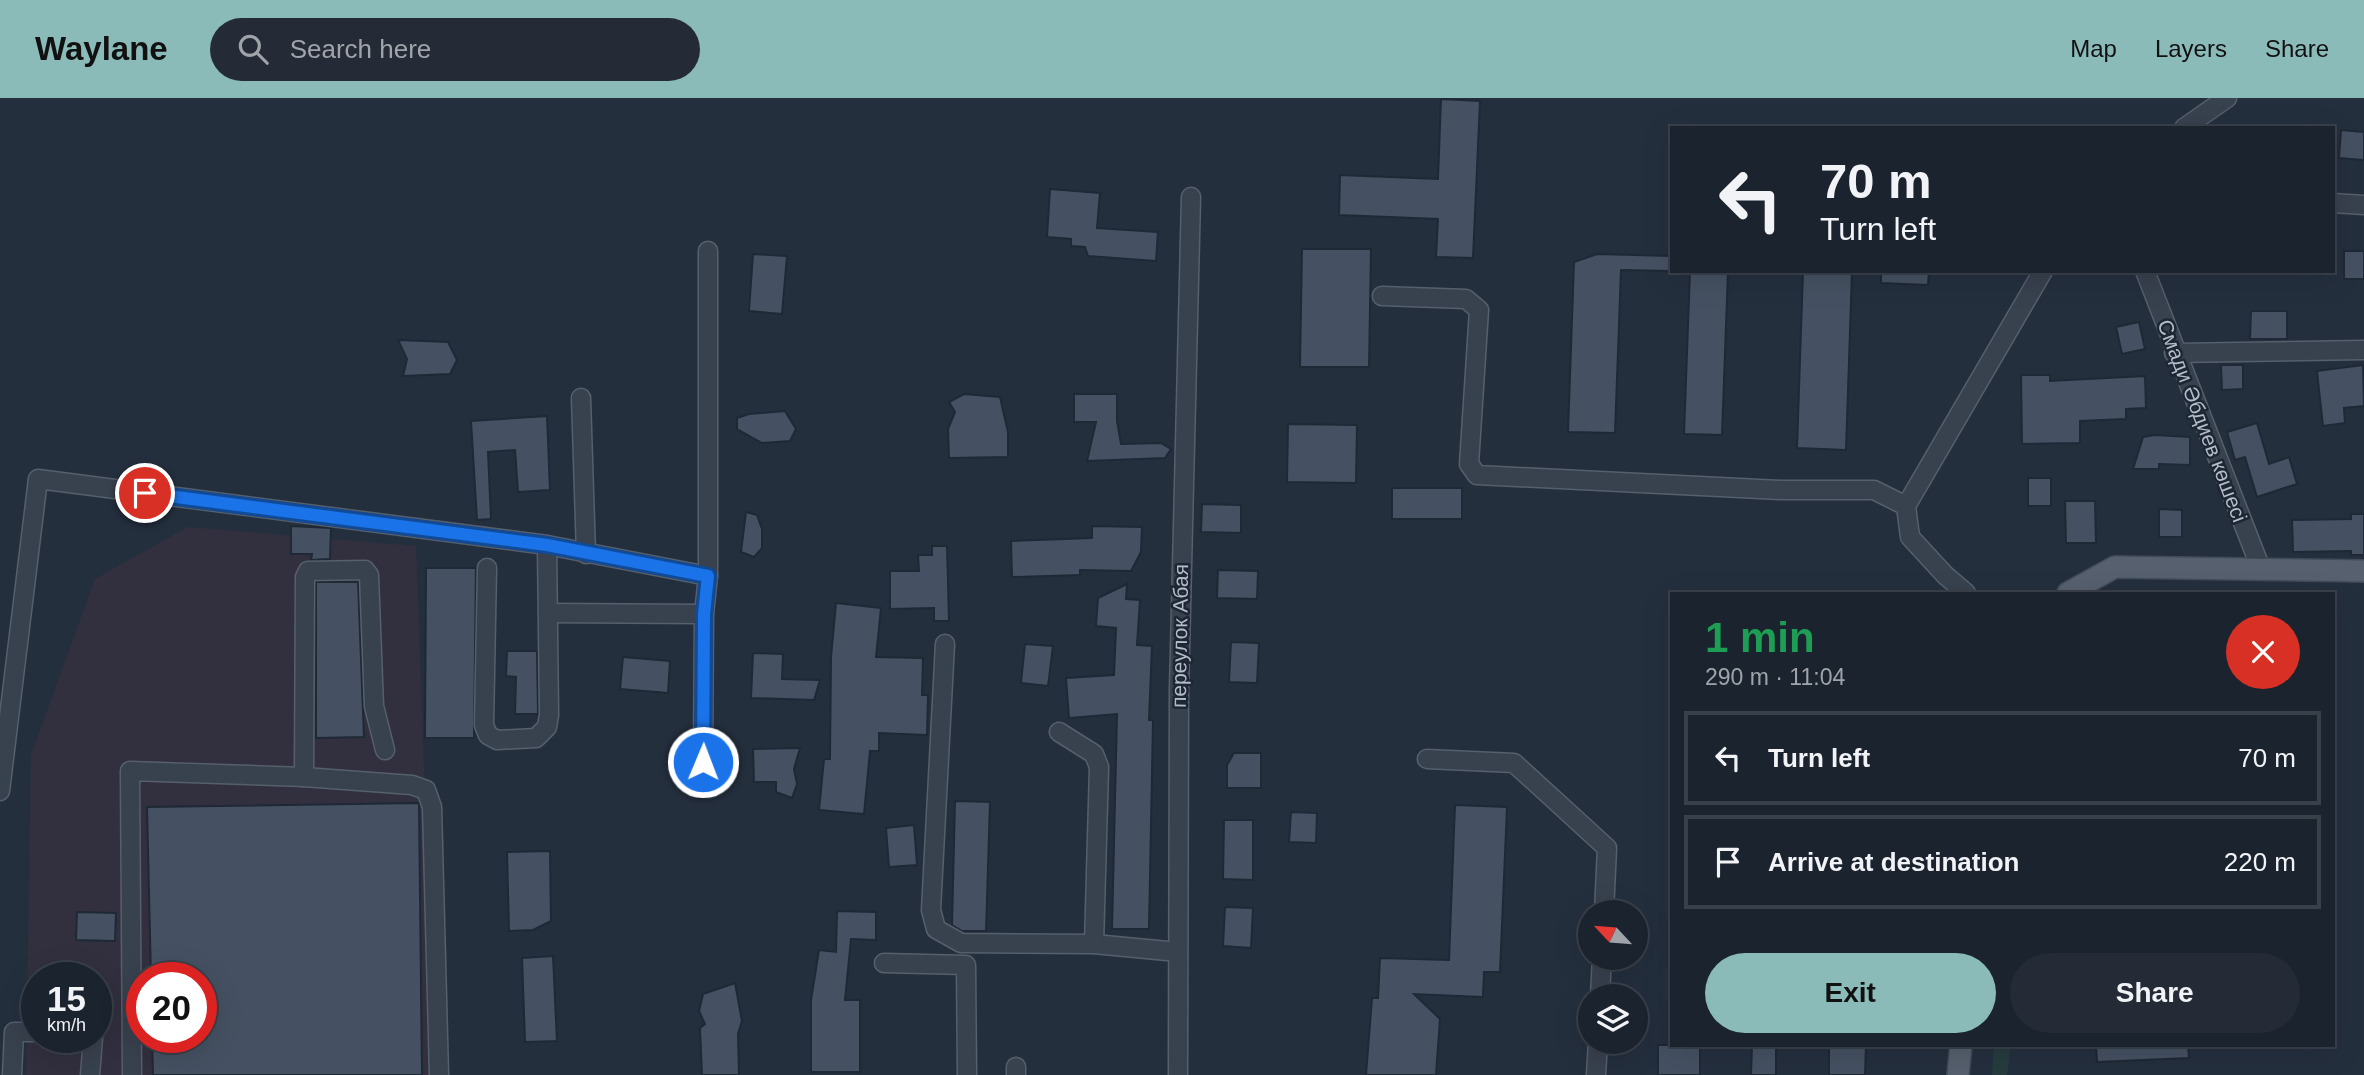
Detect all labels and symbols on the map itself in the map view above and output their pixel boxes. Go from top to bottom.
street label: Смади Әбдиев көшесі [2153,316,2252,525]
pin [115,463,175,523]
street label: переулок Абая [1167,564,1192,708]
position arrow [666,725,740,799]
north arrow [1578,900,1648,970]
speed limit sign: 20 [126,962,217,1053]

